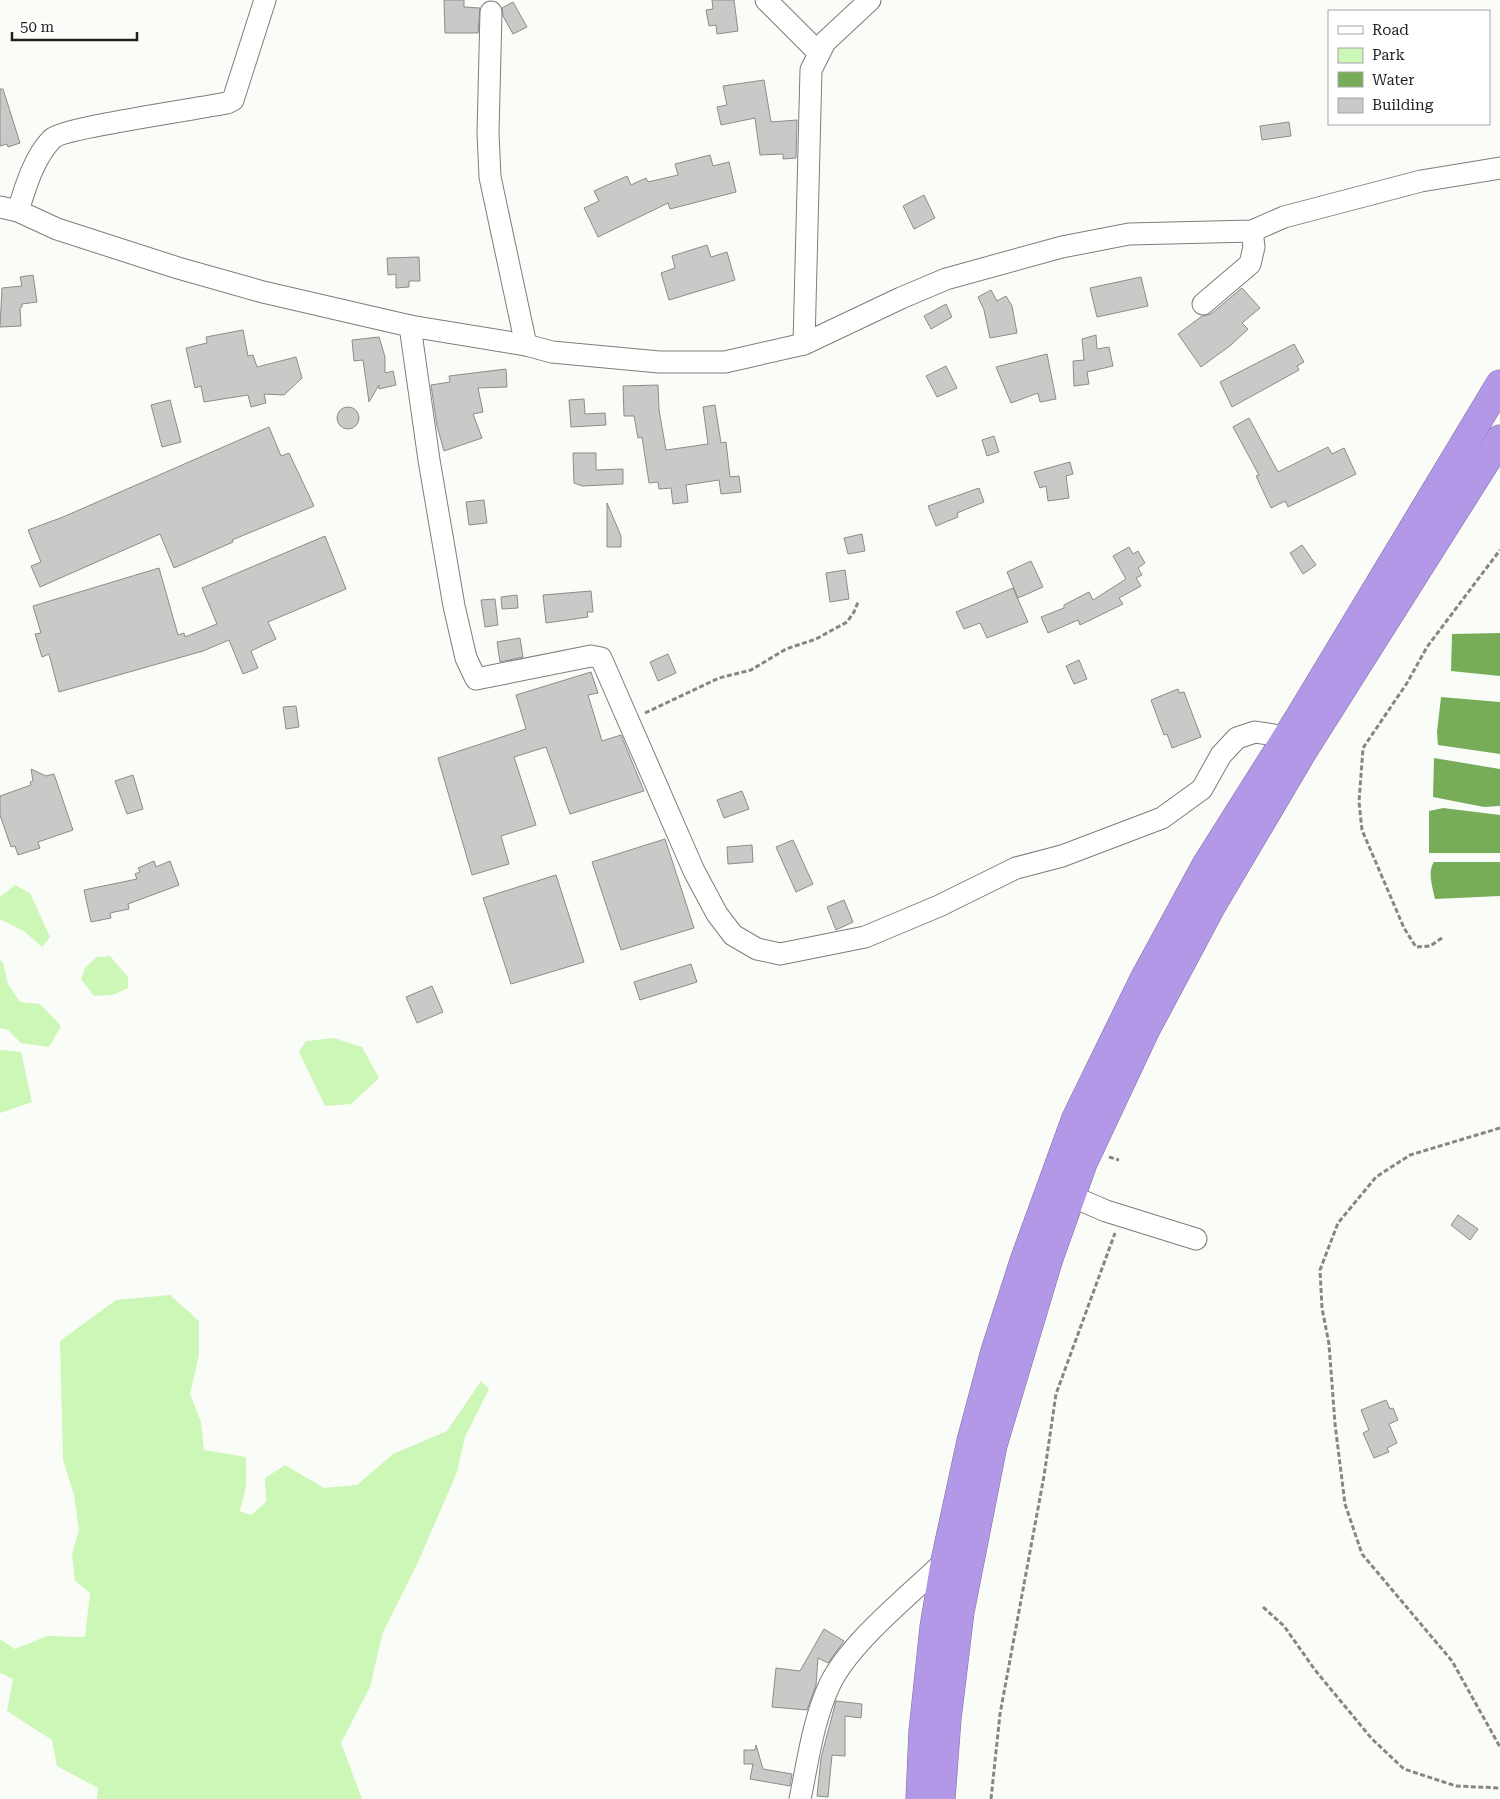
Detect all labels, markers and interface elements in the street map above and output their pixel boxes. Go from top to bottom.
scale bar [12,10,138,42]
legend [1328,10,1490,125]
text: 50 m [20,18,55,36]
text: Road [1372,21,1409,39]
text: Park [1372,46,1406,64]
text: Water [1372,71,1414,89]
text: Building [1372,96,1434,114]

